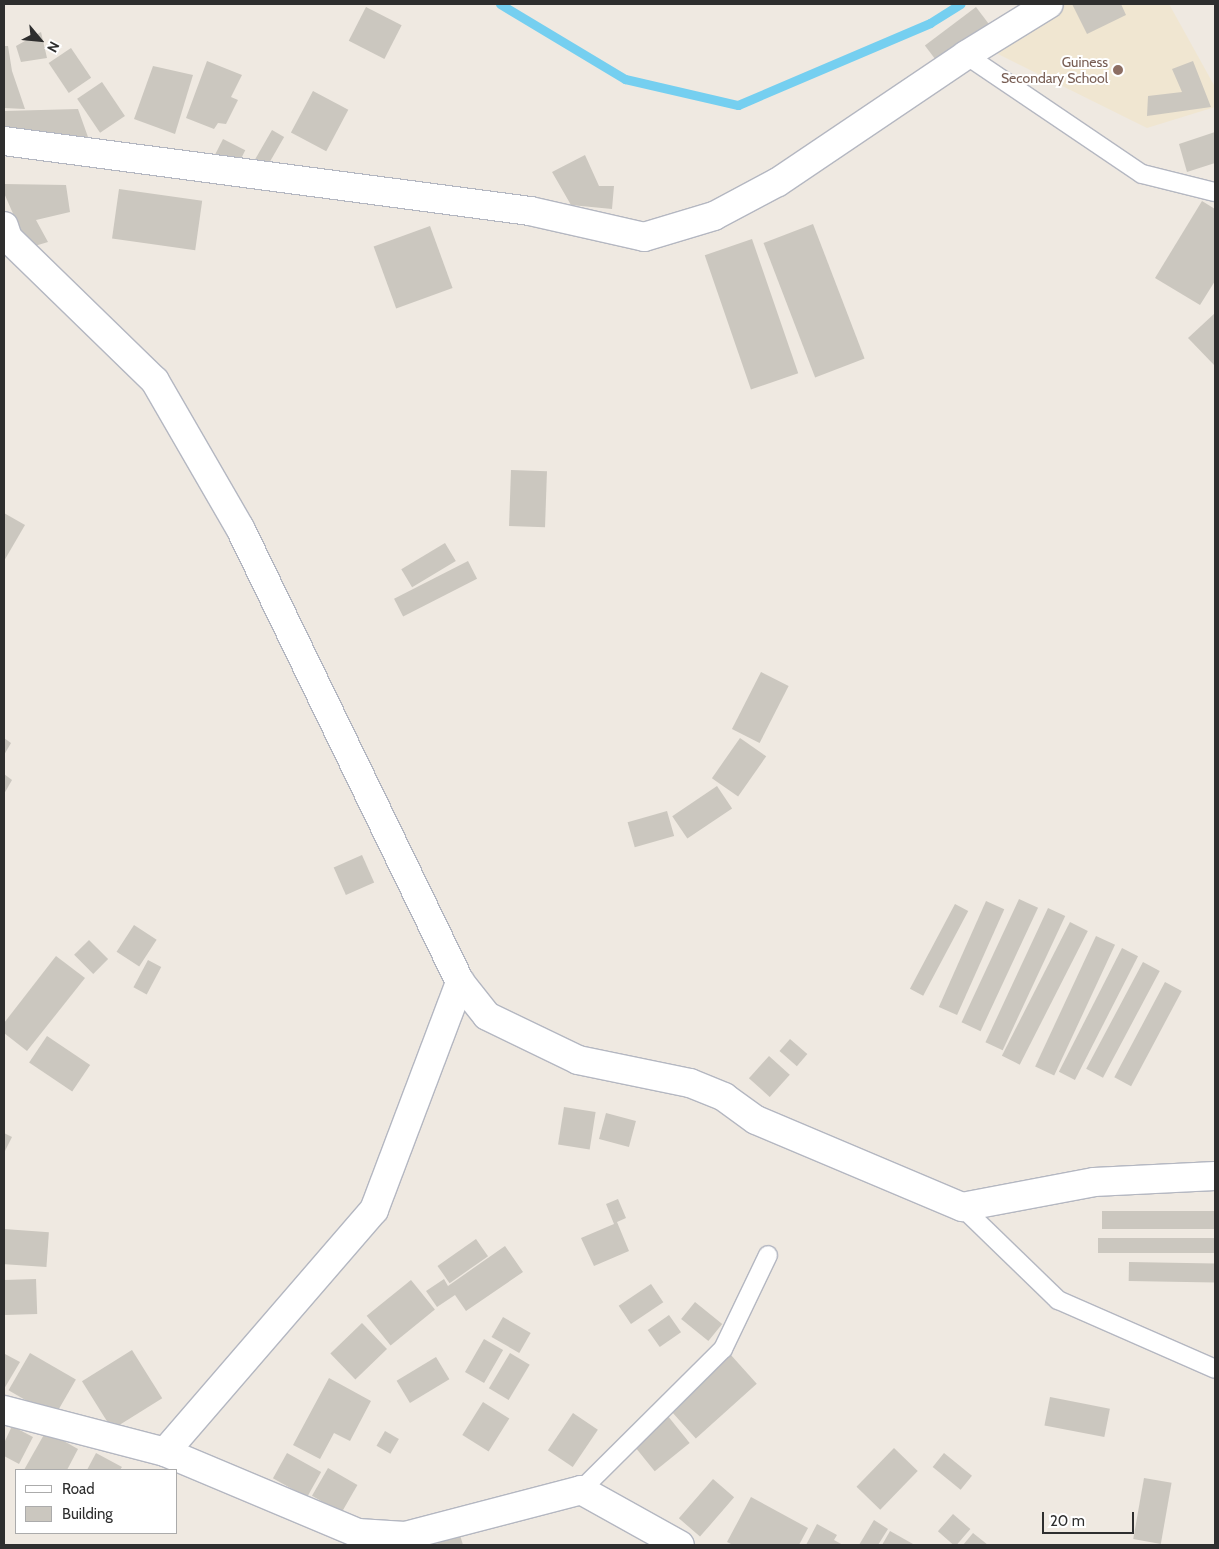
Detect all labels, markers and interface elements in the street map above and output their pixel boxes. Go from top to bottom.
north arrow [15,15,65,65]
text: N [43,38,64,56]
place label: Guiness Secondary School [1001,54,1108,86]
marker: Guiness Secondary School [1112,64,1124,76]
legend [15,1469,178,1534]
text: Road [62,1480,95,1498]
scale bar [1044,1502,1136,1534]
text: Building [62,1505,113,1523]
text: 20 m [1050,1512,1085,1530]

